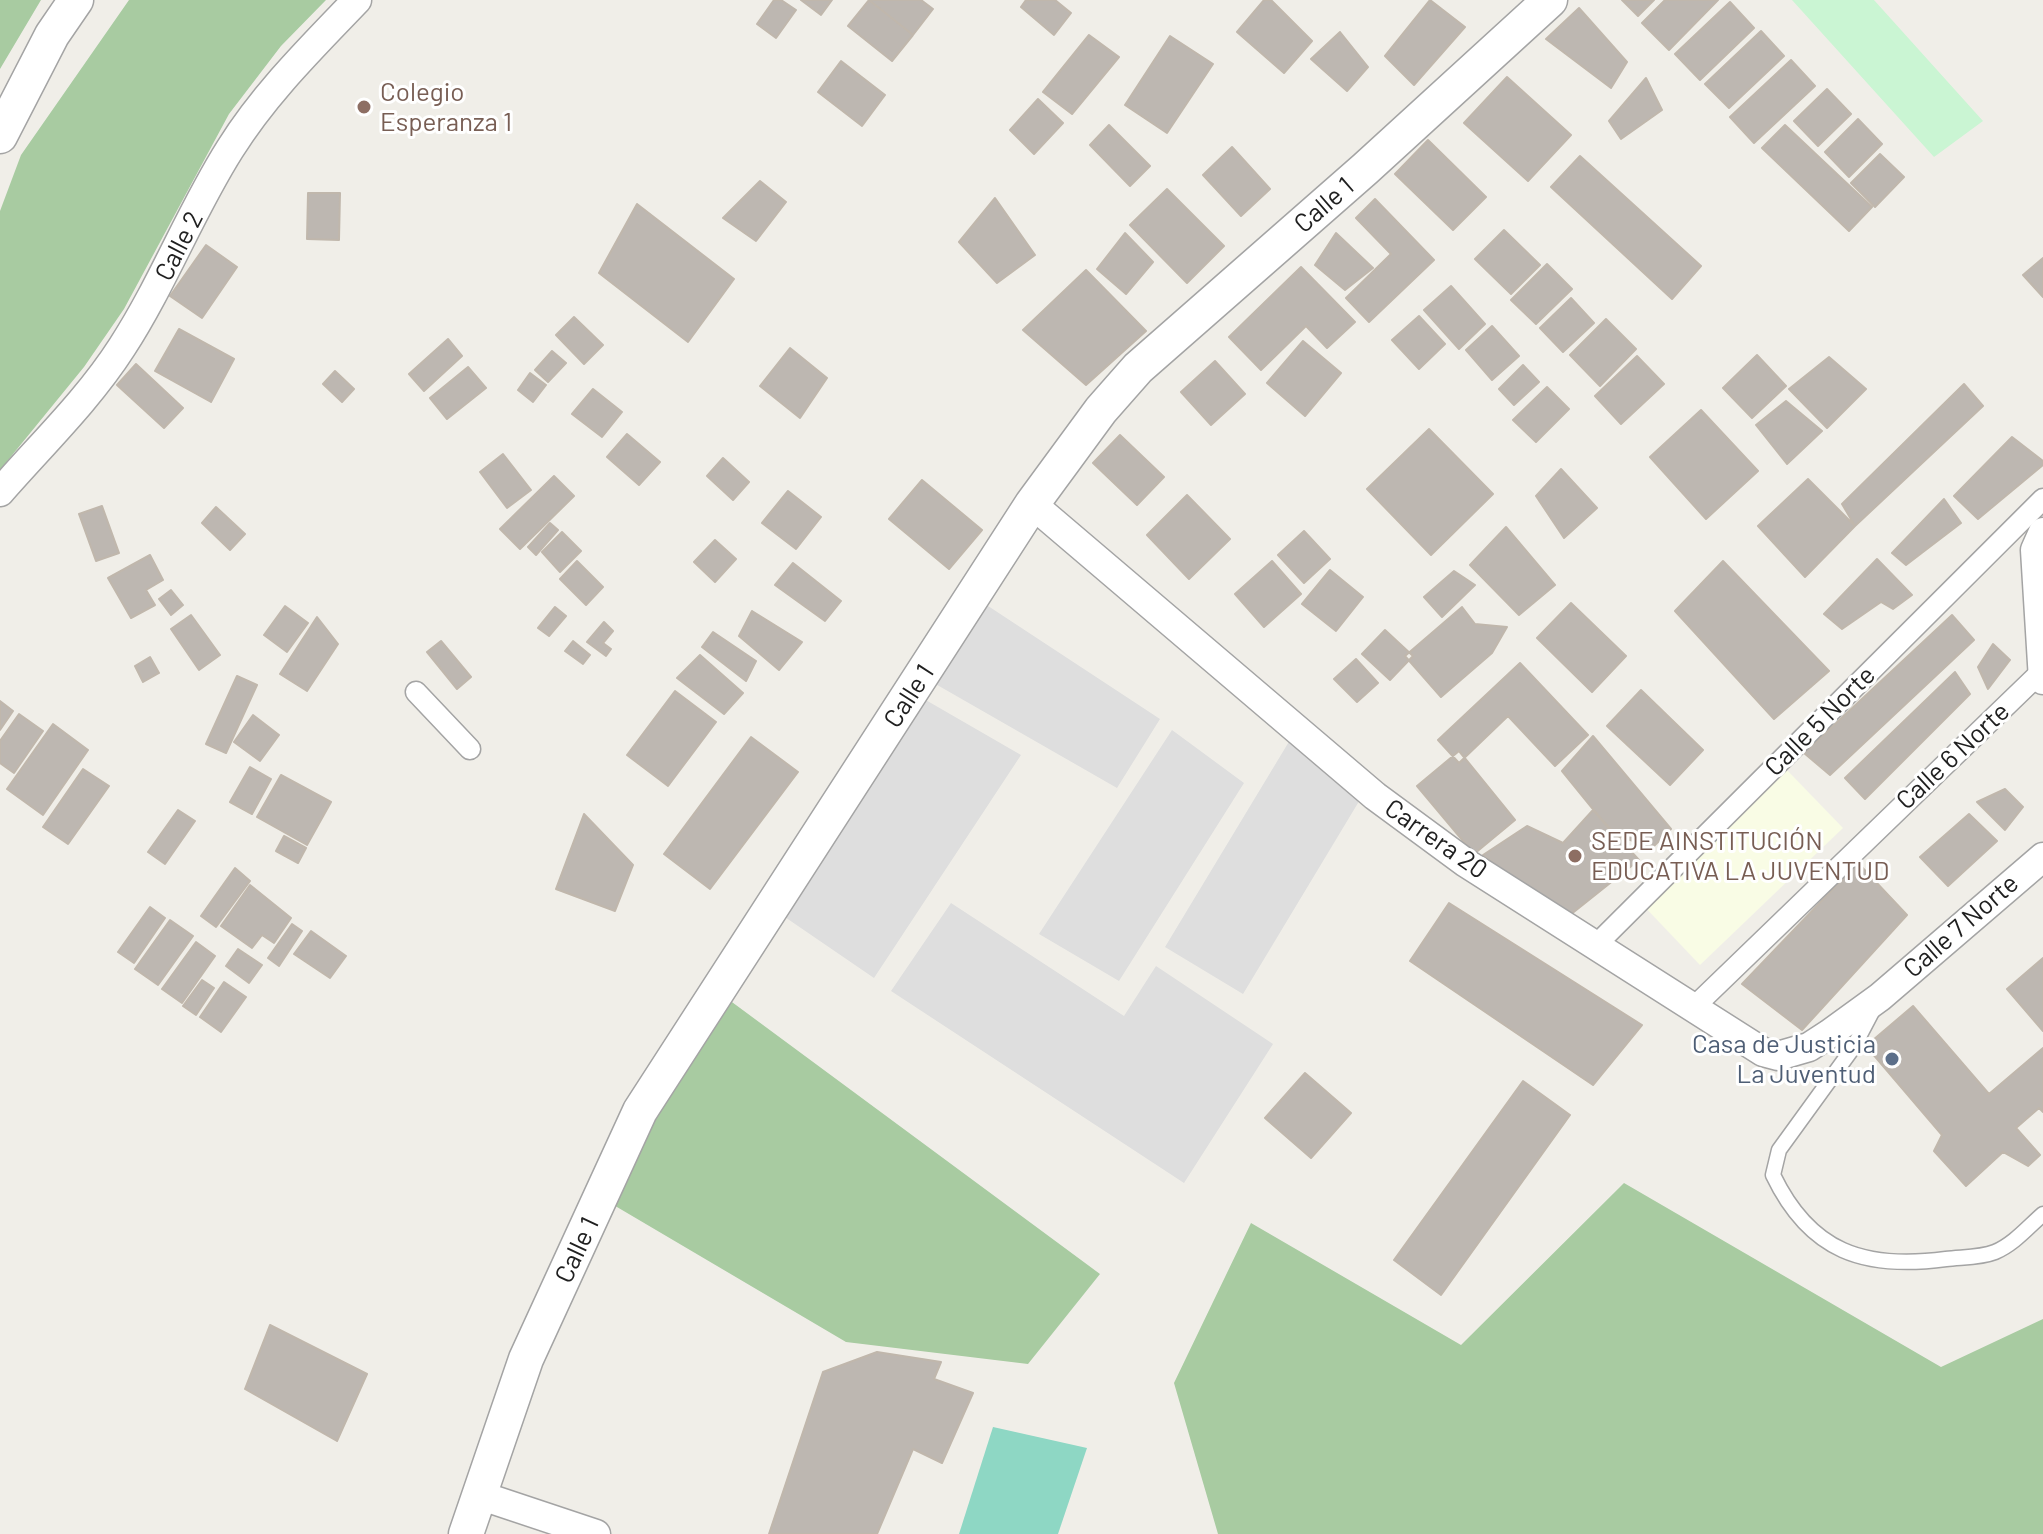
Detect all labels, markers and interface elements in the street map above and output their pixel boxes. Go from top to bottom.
place label: Colegio Esperanza 1 [380,76,512,138]
marker: Colegio Esperanza 1 [355,98,373,116]
street label: Calle 1 [1288,171,1360,239]
street label: Calle 2 [148,206,210,286]
street label: Calle 1 [877,659,941,733]
street label: Calle 5 Norte [1758,659,1882,783]
street label: Calle 6 Norte [1890,696,2016,816]
street label: Carrera 20 [1379,792,1493,886]
place label: SEDE AINSTITUCIÓN EDUCATIVA LA JUVENTUD [1591,825,1889,886]
marker: SEDE AINSTITUCIÓN EDUCATIVA LA JUVENTUD [1566,847,1584,865]
street label: Calle 7 Norte [1897,868,2025,984]
place label: Casa de Justicia La Juventud [1692,1028,1876,1090]
marker: Casa de Justicia La Juventud [1883,1050,1901,1068]
street label: Calle 1 [548,1212,606,1288]

